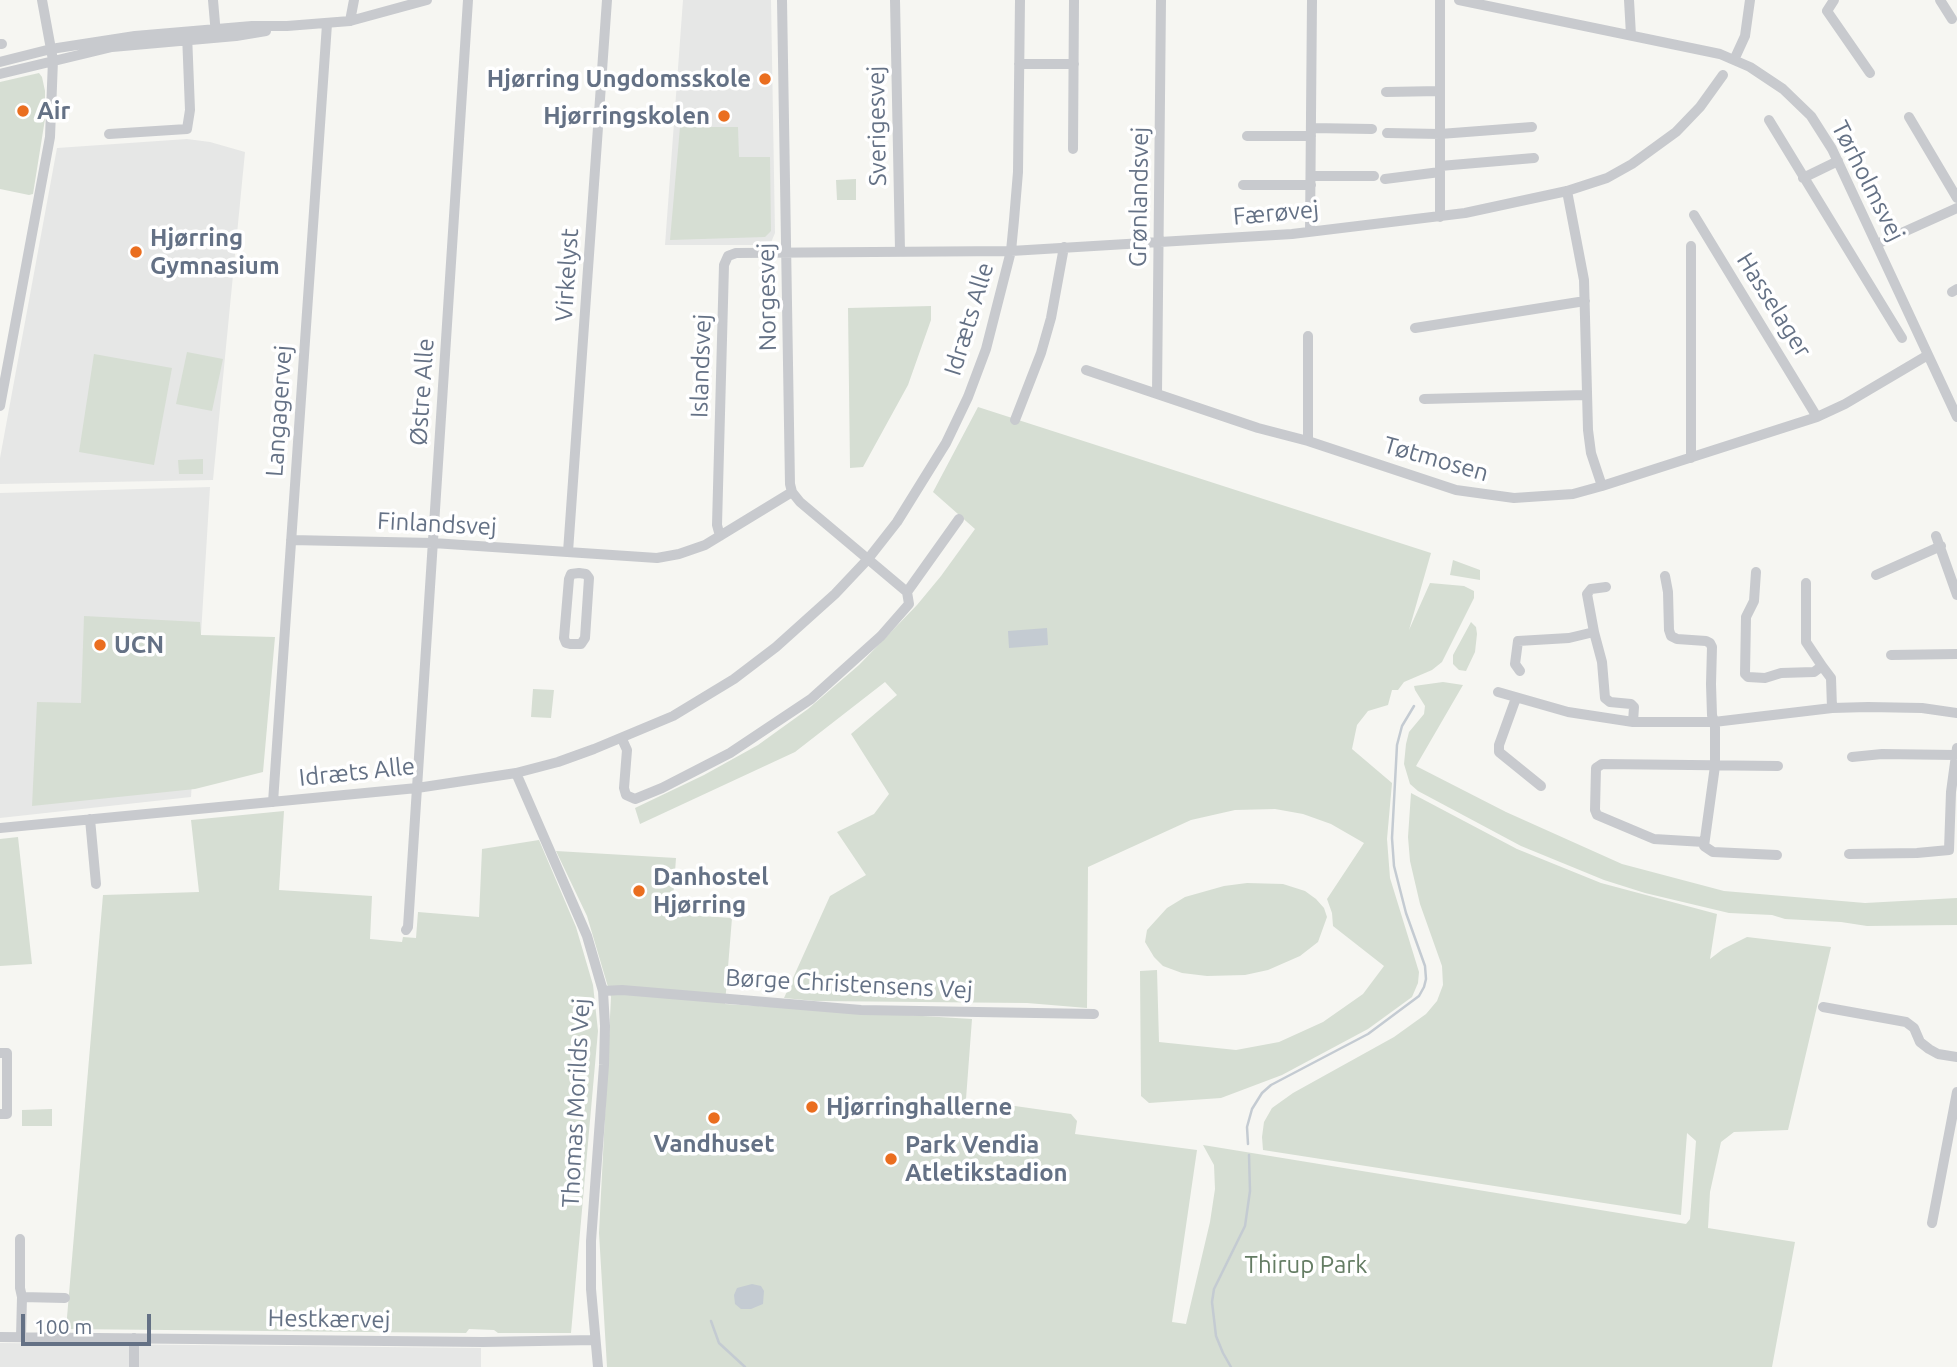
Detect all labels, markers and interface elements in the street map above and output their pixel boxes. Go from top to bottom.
place label: Hjørring Ungdomsskole [487,65,751,93]
street label: Sverigesvej [862,66,892,186]
marker: Hjørring Ungdomsskole [757,71,773,87]
place label: Air [37,97,70,125]
place label: Hjørringskolen [543,102,710,130]
marker: Air [15,103,31,119]
marker: Hjørringskolen [716,108,732,124]
street label: Tørholmsvej [1825,116,1911,246]
street label: Grønlandsvej [1123,127,1155,267]
street label: Færøvej [1232,195,1320,231]
place label: Hjørring Gymnasium [150,224,280,280]
street label: Virkelyst [549,227,585,323]
street label: Norgesvej [752,243,782,351]
marker: Hjørring Gymnasium [128,244,144,260]
street label: Hasselager [1731,247,1817,363]
street label: Idræts Alle [938,259,1000,379]
street label: Islandsvej [685,313,717,419]
street label: Østre Alle [404,337,440,447]
street label: Langagervej [260,344,298,478]
street label: Tøtmosen [1380,430,1492,488]
street label: Finlandsvej [376,506,498,542]
place label: UCN [114,631,164,659]
marker: UCN [92,637,108,653]
street label: Idræts Alle [298,752,416,792]
place label: Danhostel Hjørring [653,863,768,919]
marker: Danhostel Hjørring [631,883,647,899]
street label: Børge Christensens Vej [725,963,973,1005]
street label: Thomas Morilds Vej [556,998,596,1208]
place label: Hjørringhallerne [826,1093,1012,1121]
marker: Hjørringhallerne [804,1099,820,1115]
marker: Vandhuset [706,1110,722,1126]
place label: Vandhuset [654,1130,774,1158]
place label: Park Vendia Atletikstadion [905,1131,1068,1187]
marker: Park Vendia Atletikstadion [883,1151,899,1167]
park label: Thirup Park [1245,1251,1367,1279]
scale bar [24,1300,154,1344]
street label: Hestkærvej [267,1304,391,1334]
text: 100 m [34,1314,92,1338]

